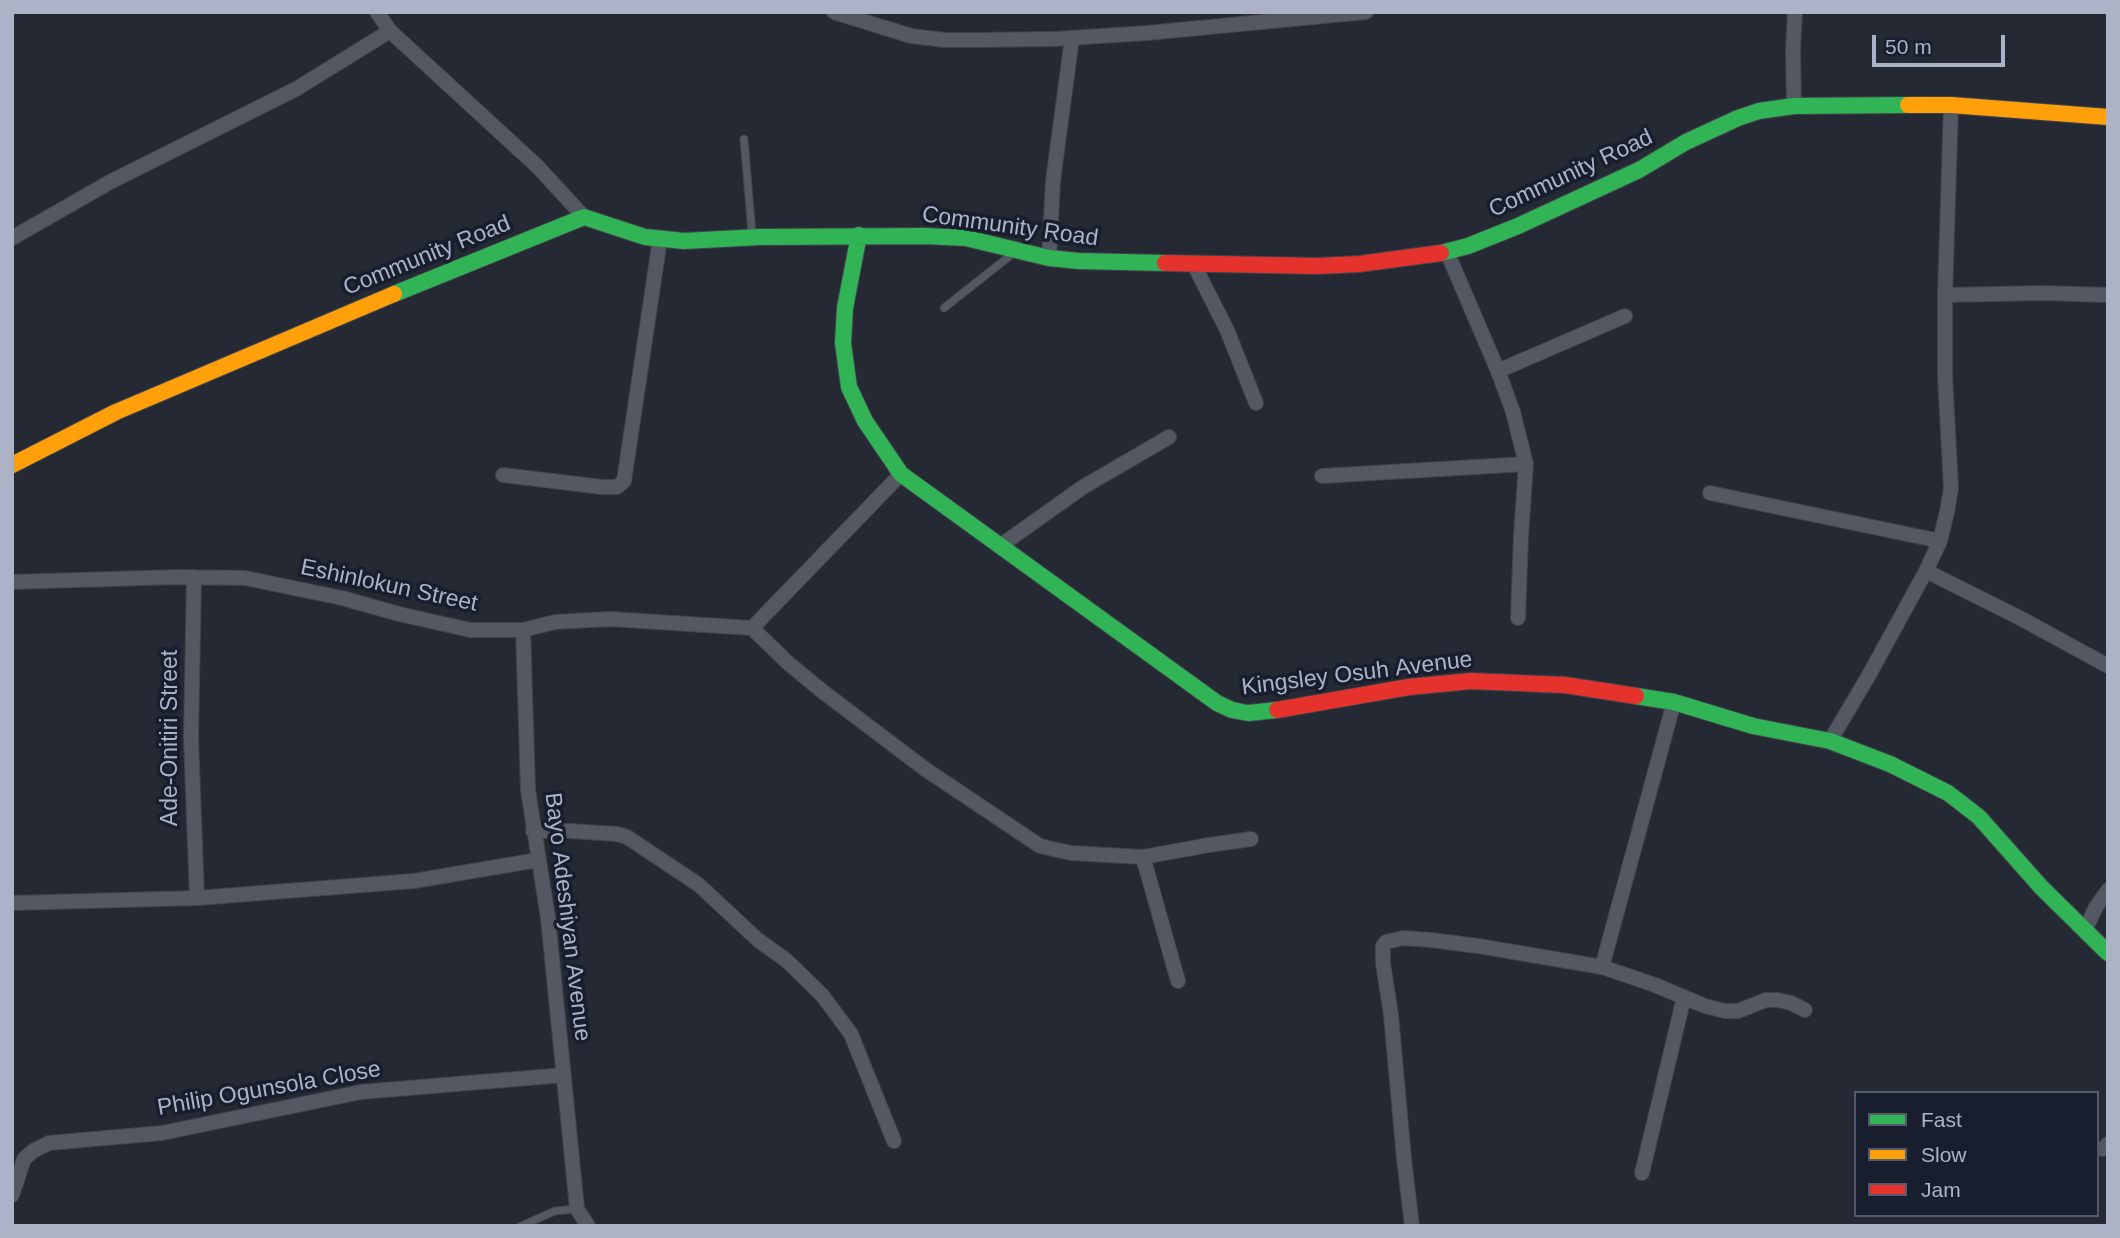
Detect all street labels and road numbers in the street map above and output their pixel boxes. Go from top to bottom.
street label: Community Road [1485,124,1657,224]
street label: Community Road [920,201,1100,253]
street label: Community Road [339,210,515,302]
street label: Eshinlokun Street [298,554,480,618]
street label: Kingsley Osuh Avenue [1240,646,1474,702]
street label: Ade-Onitiri Street [157,650,185,826]
street label: Bayo Adeshiyan Avenue [538,791,596,1043]
street label: Philip Ogunsola Close [155,1056,383,1122]

